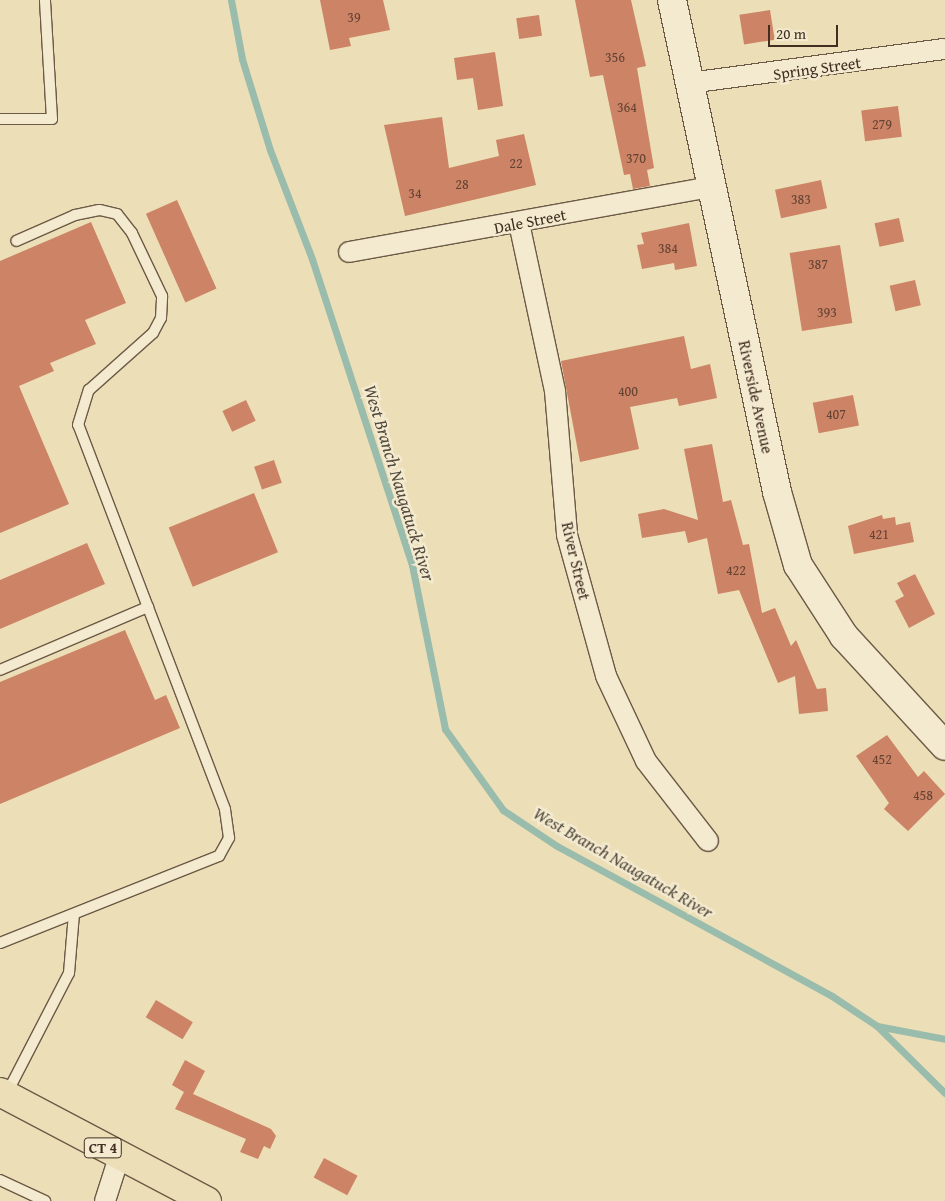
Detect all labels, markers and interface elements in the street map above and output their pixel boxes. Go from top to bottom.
house number: 39 [347,9,361,25]
scale bar [770,15,840,47]
text: 20 m [776,23,806,44]
house number: 356 [605,49,625,65]
street label: Spring Street [772,52,862,84]
house number: 364 [617,99,637,115]
house number: 279 [872,116,892,132]
house number: 370 [626,150,646,166]
house number: 22 [509,155,523,171]
house number: 28 [455,176,469,192]
house number: 34 [408,185,422,201]
house number: 383 [791,191,811,207]
street label: Dale Street [492,205,568,237]
house number: 384 [658,240,678,256]
house number: 387 [808,256,828,272]
house number: 393 [817,304,837,320]
street label: Riverside Avenue [735,339,777,455]
water label: West Branch Naugatuck River [359,382,439,584]
house number: 400 [618,383,638,399]
house number: 407 [826,406,846,422]
street label: River Street [558,520,594,602]
house number: 421 [869,526,889,542]
house number: 422 [726,562,746,578]
house number: 452 [872,751,892,767]
house number: 458 [913,787,933,803]
water label: West Branch Naugatuck River [529,803,717,923]
road number: CT 4 [83,1136,123,1160]

